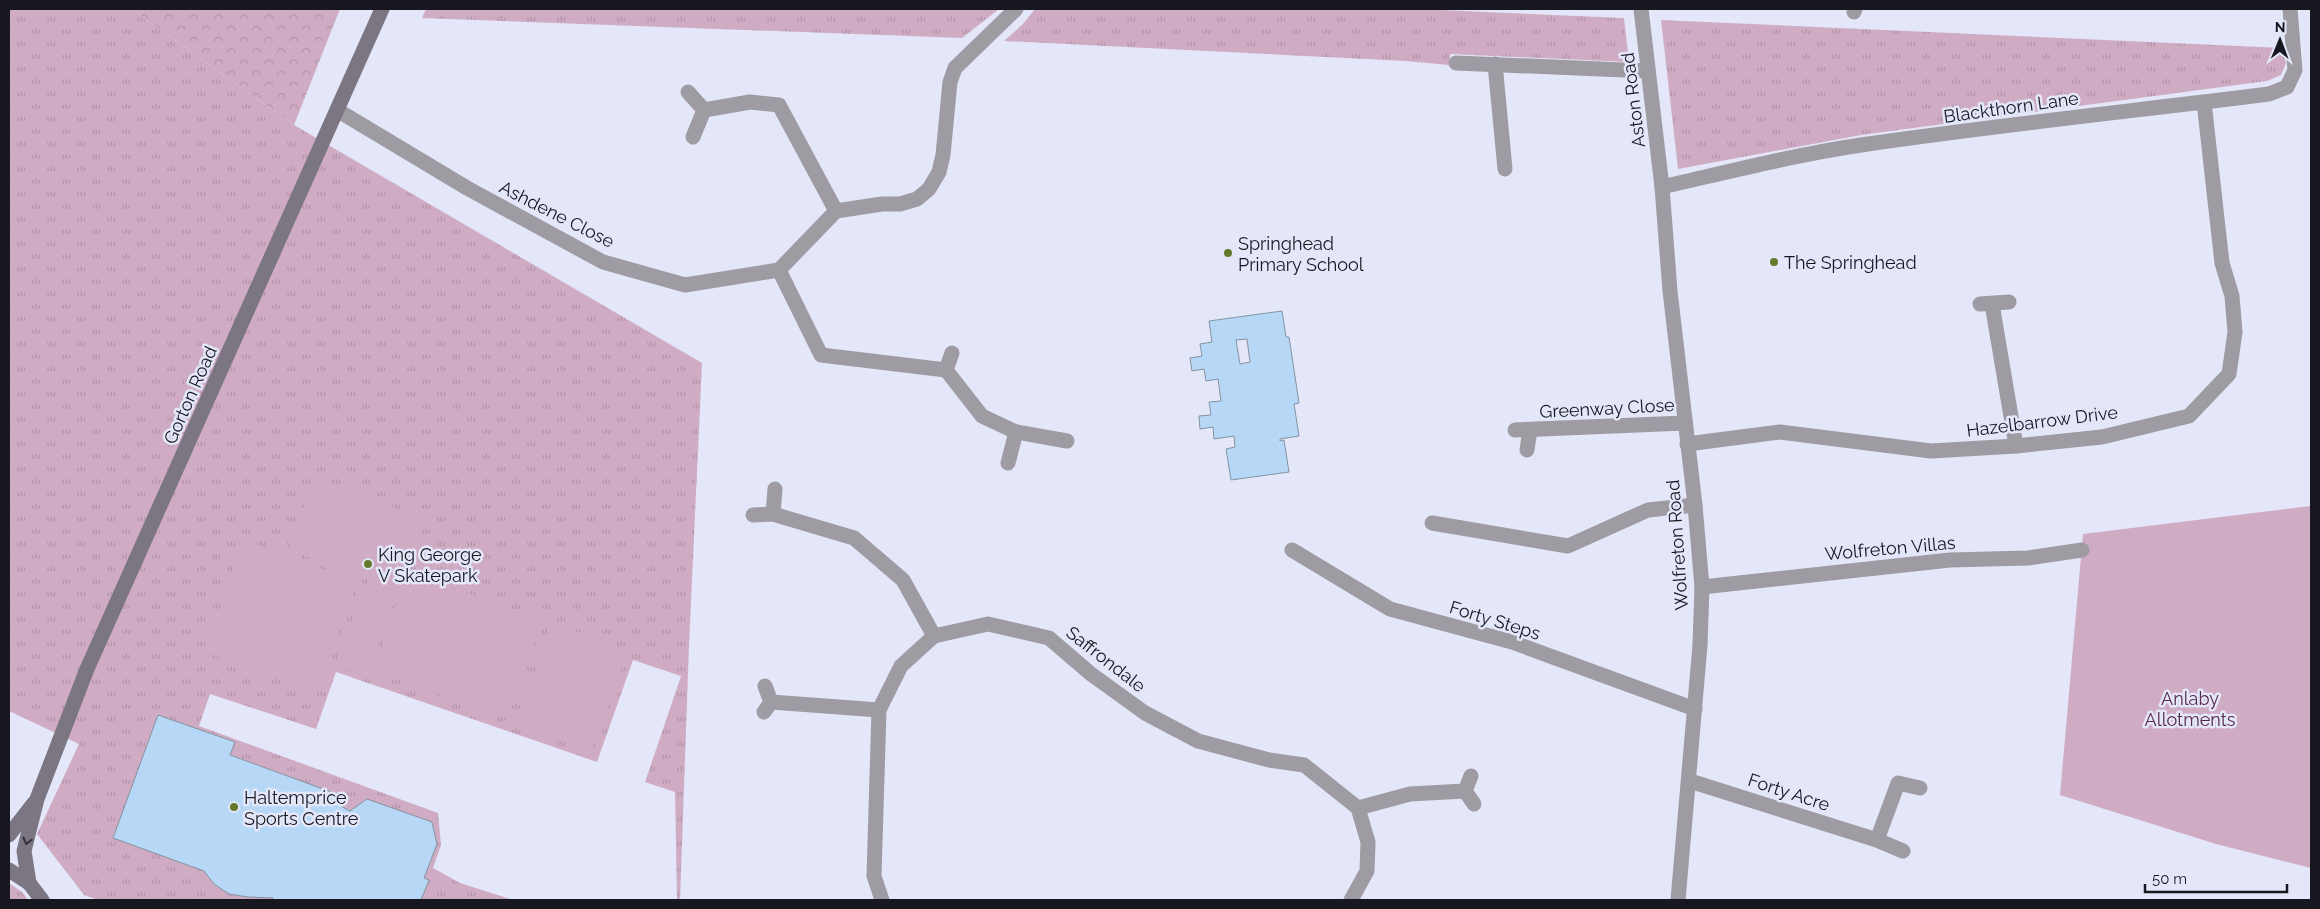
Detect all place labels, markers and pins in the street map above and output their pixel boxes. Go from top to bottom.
place label: Springhead Primary School [1238,233,1364,275]
marker: Springhead Primary School [1222,247,1234,259]
place label: The Springhead [1784,252,1917,273]
marker: The Springhead [1768,256,1780,268]
place label: King George V Skatepark [378,544,482,586]
marker: King George V Skatepark [362,558,374,570]
place label: Haltemprice Sports Centre [244,787,359,829]
marker: Haltemprice Sports Centre [228,801,240,813]

